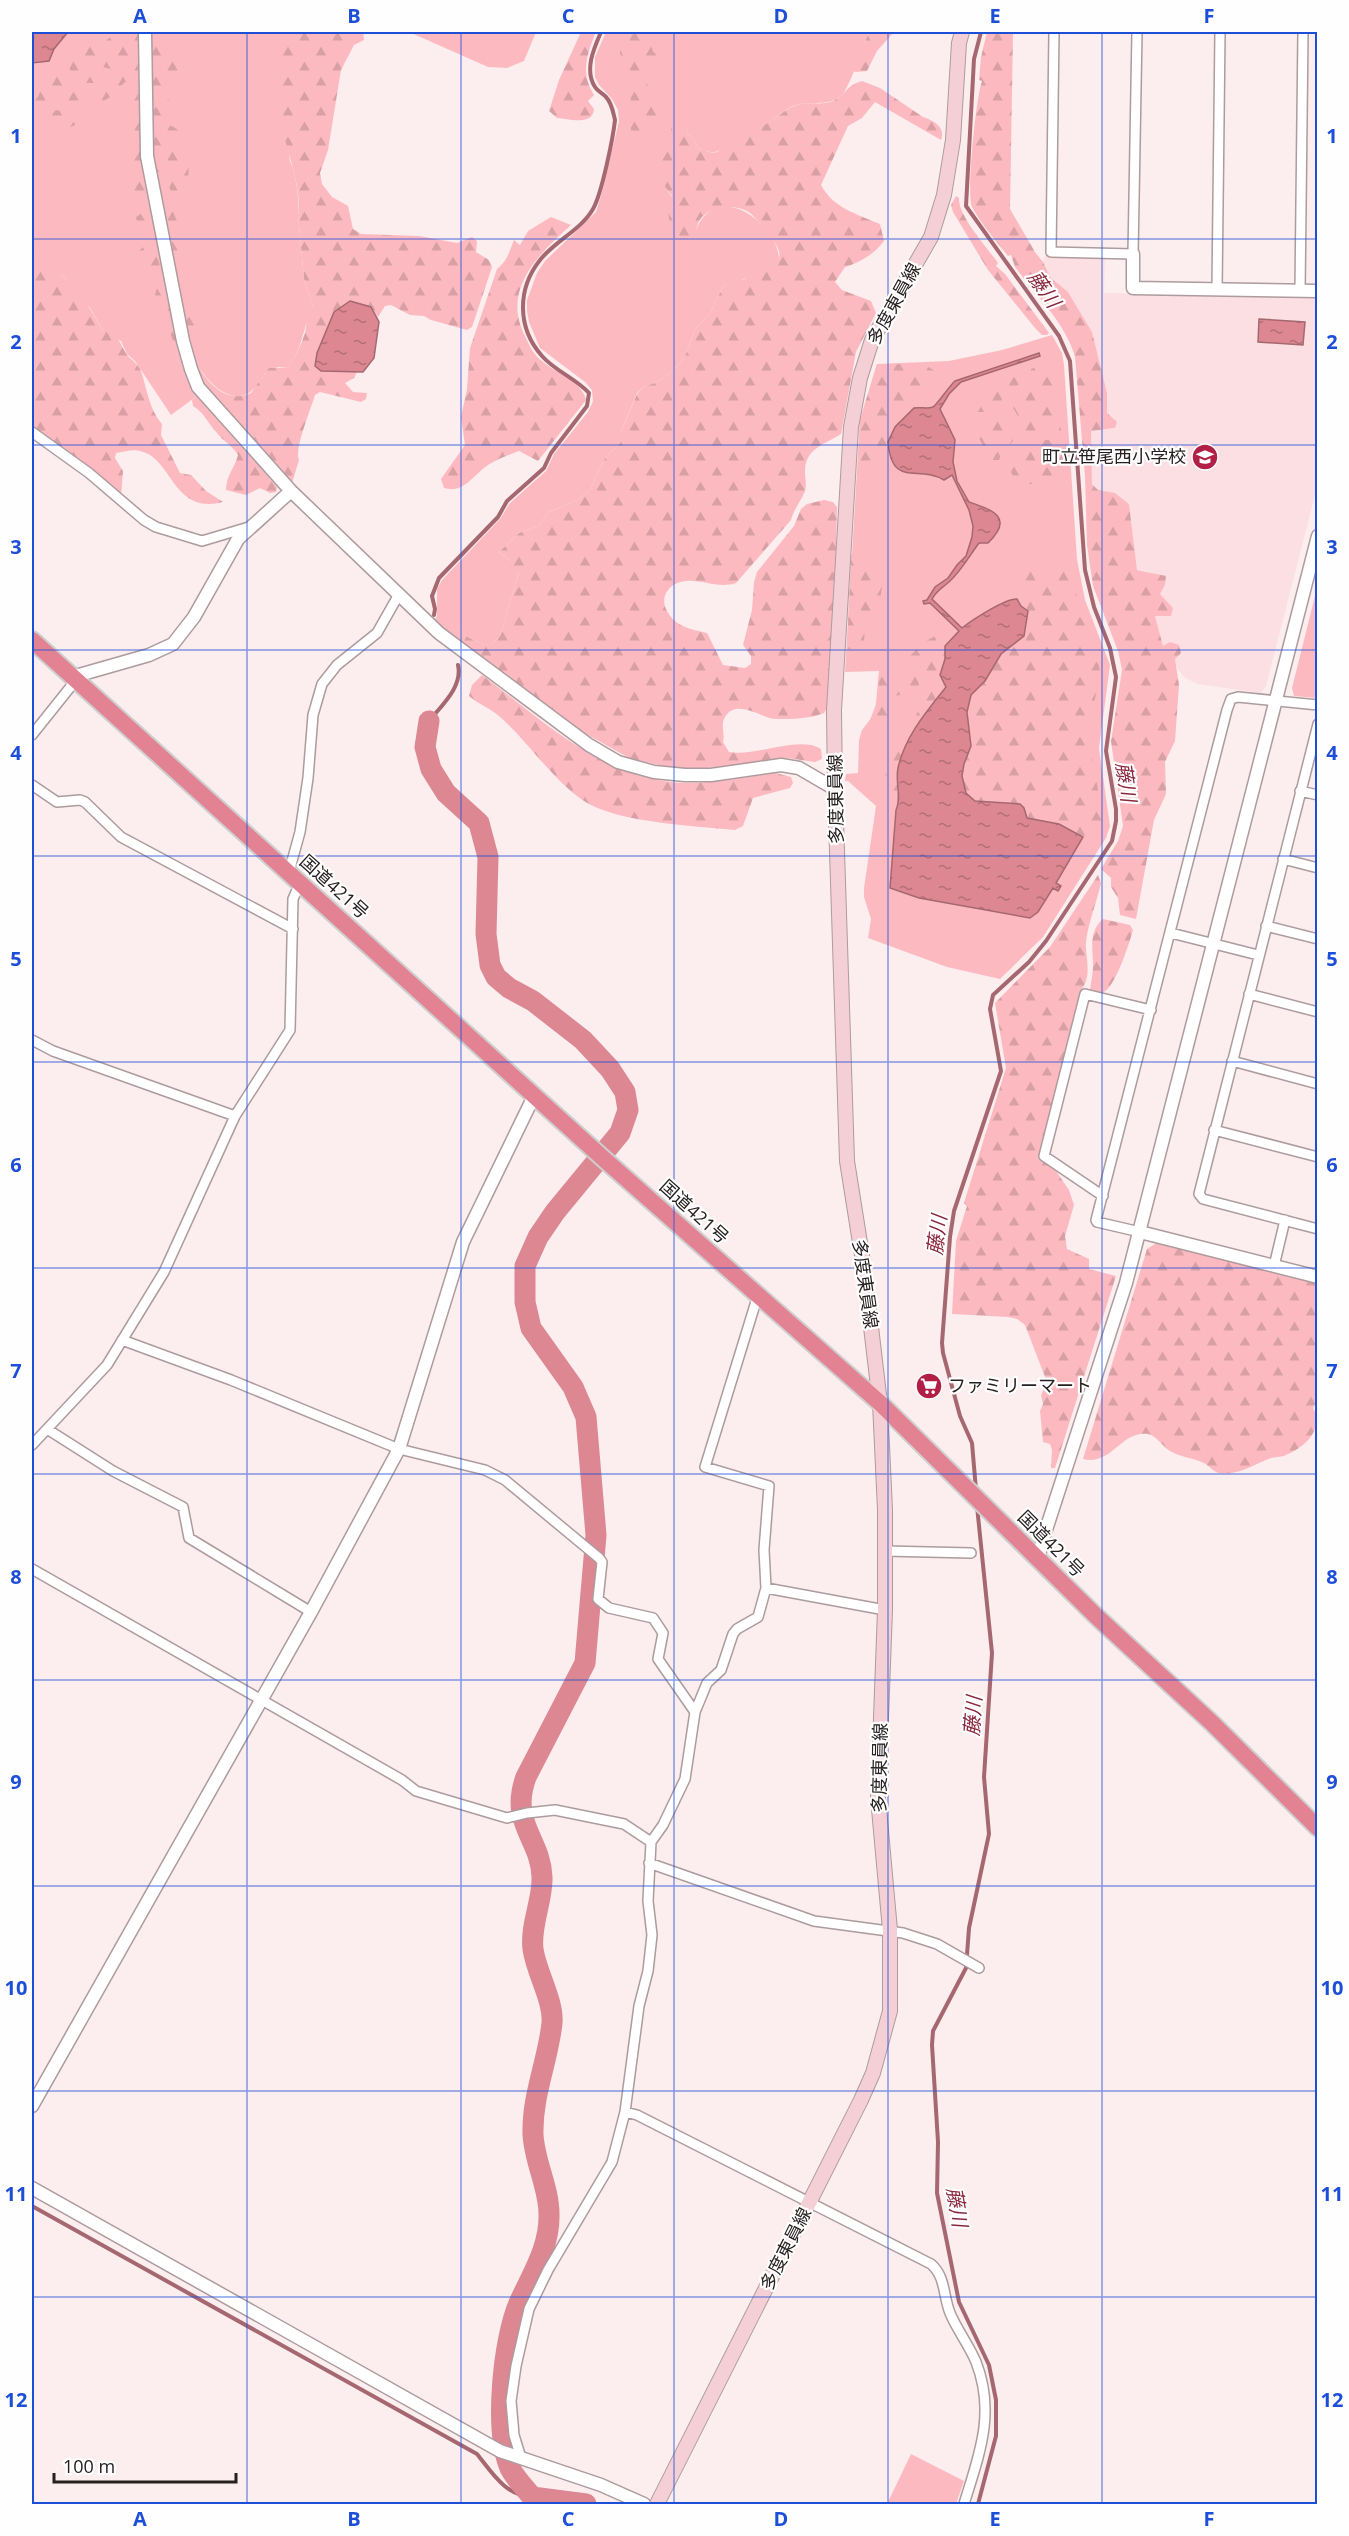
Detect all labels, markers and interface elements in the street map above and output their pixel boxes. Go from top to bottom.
text: A [133,2,147,29]
text: B [347,2,361,29]
text: C [562,2,575,29]
text: D [774,2,788,29]
text: E [989,2,1001,29]
text: F [1204,2,1214,29]
text: 1 [10,122,22,149]
text: 1 [1326,122,1338,149]
street label: 多度東員線 [861,258,925,349]
water label: 藤川 [1022,265,1068,314]
text: 2 [10,328,22,355]
text: 2 [1326,328,1338,355]
school or university icon: 町立笹尾西小学校 [1190,442,1220,472]
place label: 町立笹尾西小学校 [1042,444,1186,468]
text: 3 [10,533,22,560]
text: 3 [1326,533,1338,560]
text: 4 [10,739,22,766]
text: 4 [1326,739,1338,766]
street label: 多度東員線 [822,754,848,844]
water label: 藤川 [1110,760,1143,806]
street label: 国道421号 [295,849,374,924]
text: 5 [10,945,22,972]
text: 5 [1326,945,1338,972]
text: 6 [10,1151,22,1178]
text: 6 [1326,1151,1338,1178]
street label: 国道421号 [655,1174,734,1249]
water label: 藤川 [921,1211,953,1256]
street label: 多度東員線 [848,1238,884,1330]
text: 7 [10,1357,22,1384]
text: 7 [1326,1357,1338,1384]
supermarket icon: ファミリーマート [914,1371,944,1401]
place label: ファミリーマート [948,1373,1092,1397]
street label: 国道421号 [1013,1505,1090,1582]
text: 8 [10,1563,22,1590]
text: 8 [1326,1563,1338,1590]
water label: 藤川 [958,1693,988,1737]
street label: 多度東員線 [866,1723,892,1813]
text: 9 [10,1768,22,1795]
text: 9 [1326,1768,1338,1795]
text: 10 [5,1974,27,2001]
text: 10 [1321,1974,1343,2001]
text: 11 [5,2180,27,2207]
text: 11 [1321,2180,1343,2207]
water label: 藤川 [941,2185,975,2231]
street label: 多度東員線 [754,2203,816,2294]
text: 12 [5,2386,27,2413]
text: 12 [1321,2386,1343,2413]
scale bar [54,2446,236,2484]
text: 100 m [63,2454,115,2478]
text: A [133,2505,147,2532]
text: B [347,2505,361,2532]
text: C [562,2505,575,2532]
text: D [774,2505,788,2532]
text: E [989,2505,1001,2532]
text: F [1204,2505,1214,2532]

